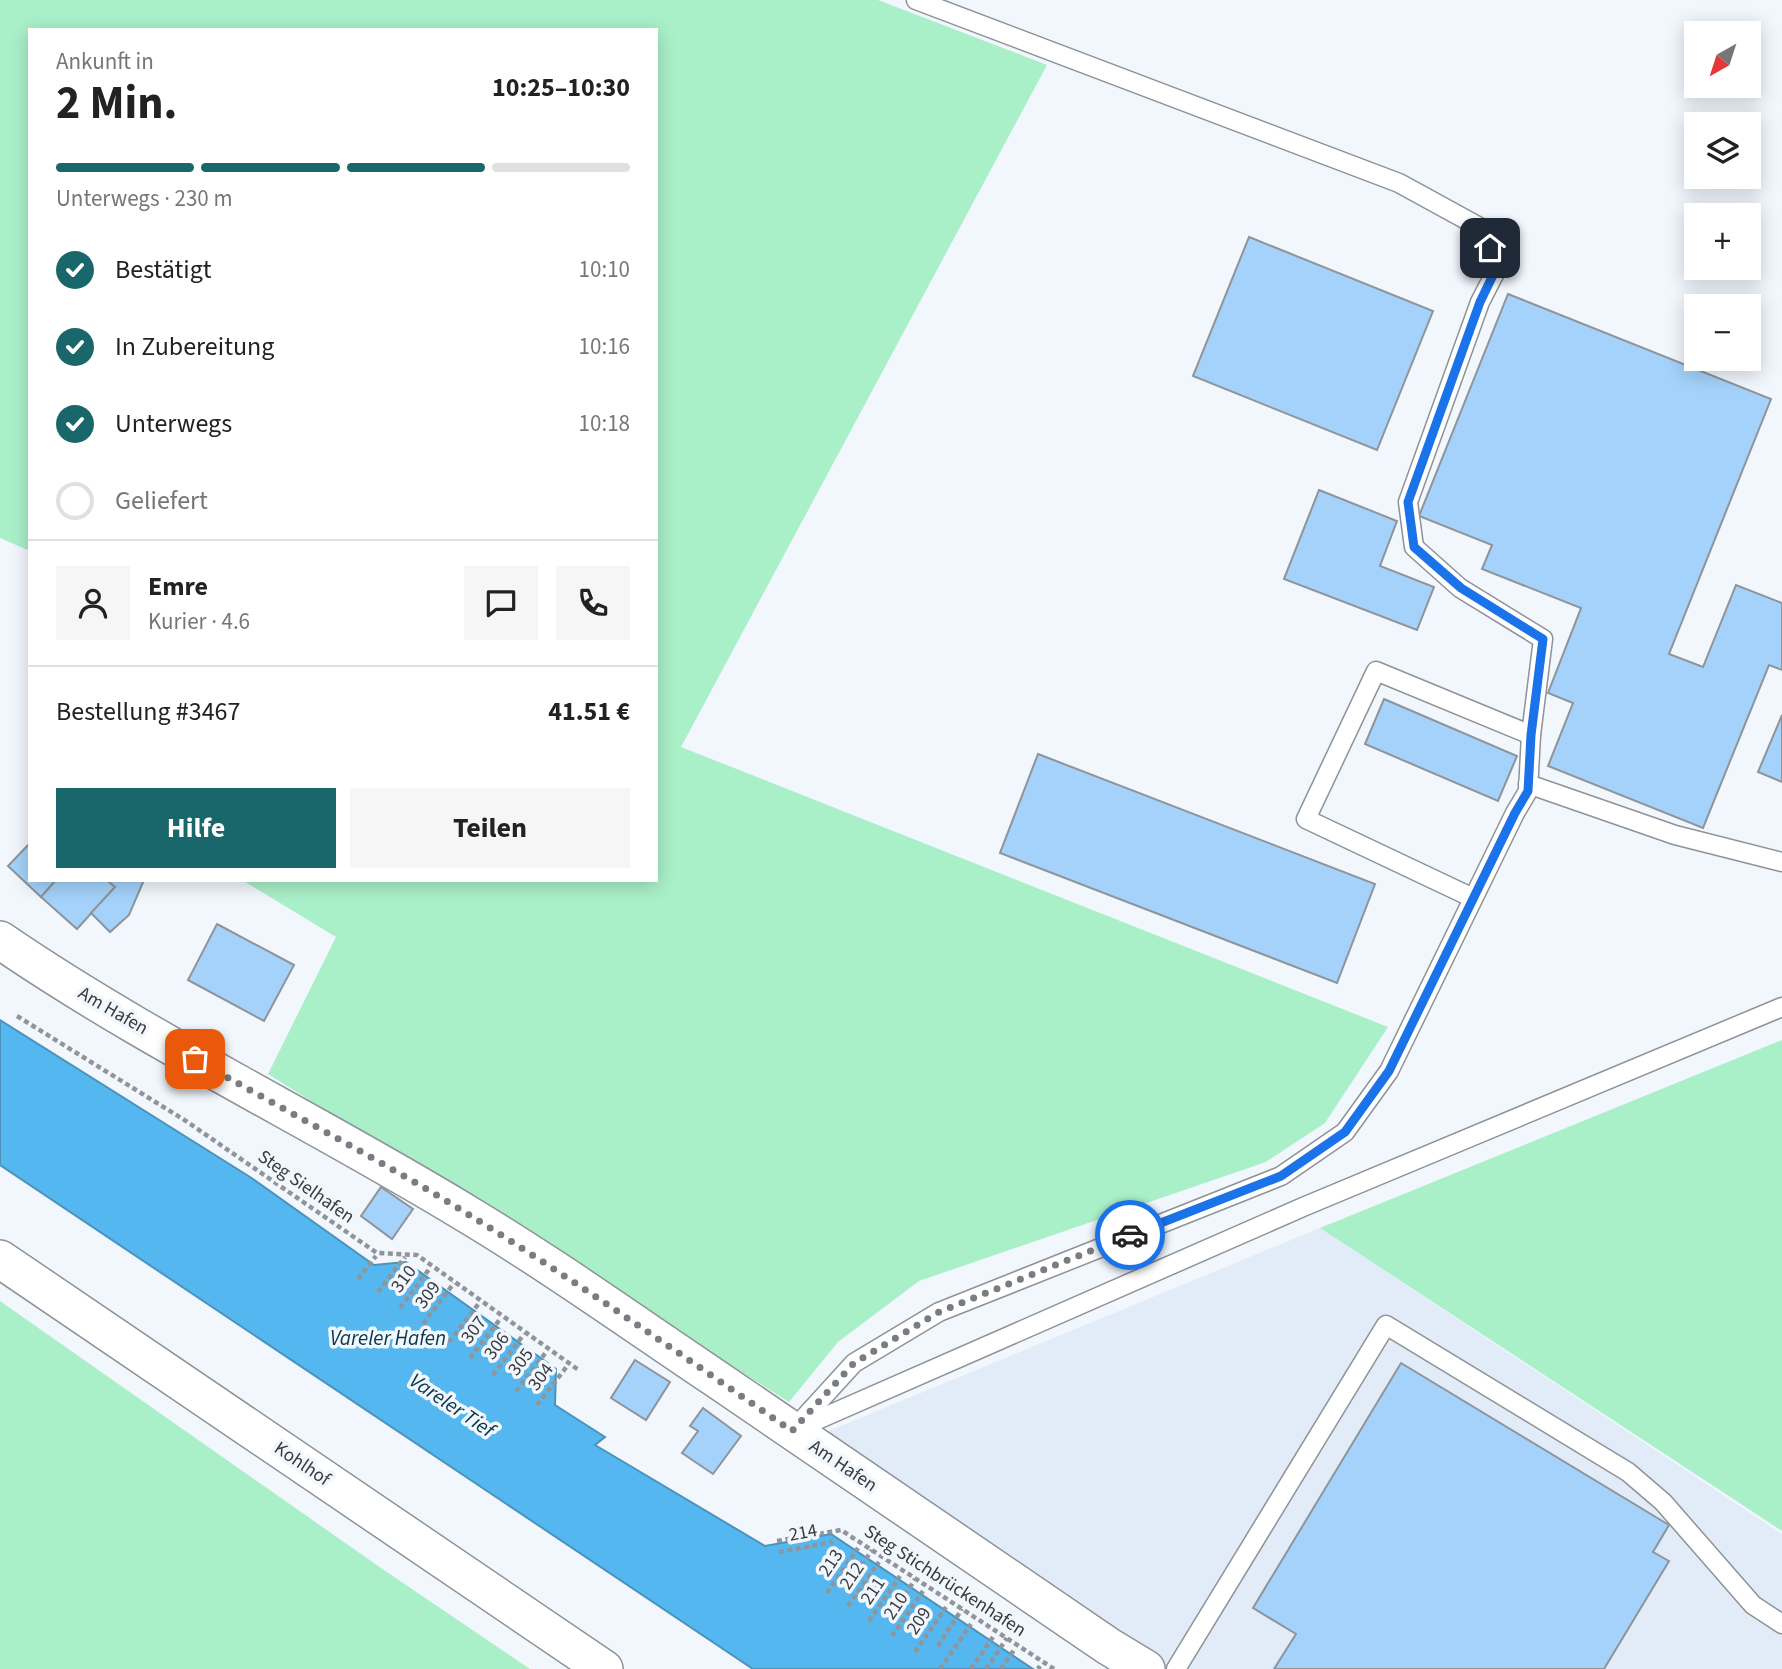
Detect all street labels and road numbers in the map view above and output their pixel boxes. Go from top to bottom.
street label: Am Hafen [73,980,153,1042]
street label: Steg Sielhafen [252,1144,360,1230]
street label: 310 [385,1260,423,1298]
street label: 309 [409,1276,447,1314]
street label: 307 [455,1311,493,1349]
street label: 306 [478,1327,516,1365]
street label: 305 [502,1343,540,1381]
street label: 304 [522,1358,560,1396]
street label: Am Hafen [804,1433,882,1499]
street label: Kohlhof [269,1435,337,1493]
street label: 214 [787,1517,819,1549]
street label: Steg Stichbrückenhafen [859,1518,1031,1644]
street label: 213 [812,1544,850,1582]
street label: 212 [833,1557,871,1595]
street label: 211 [854,1572,892,1610]
street label: 210 [877,1587,915,1625]
street label: 209 [900,1602,938,1640]

